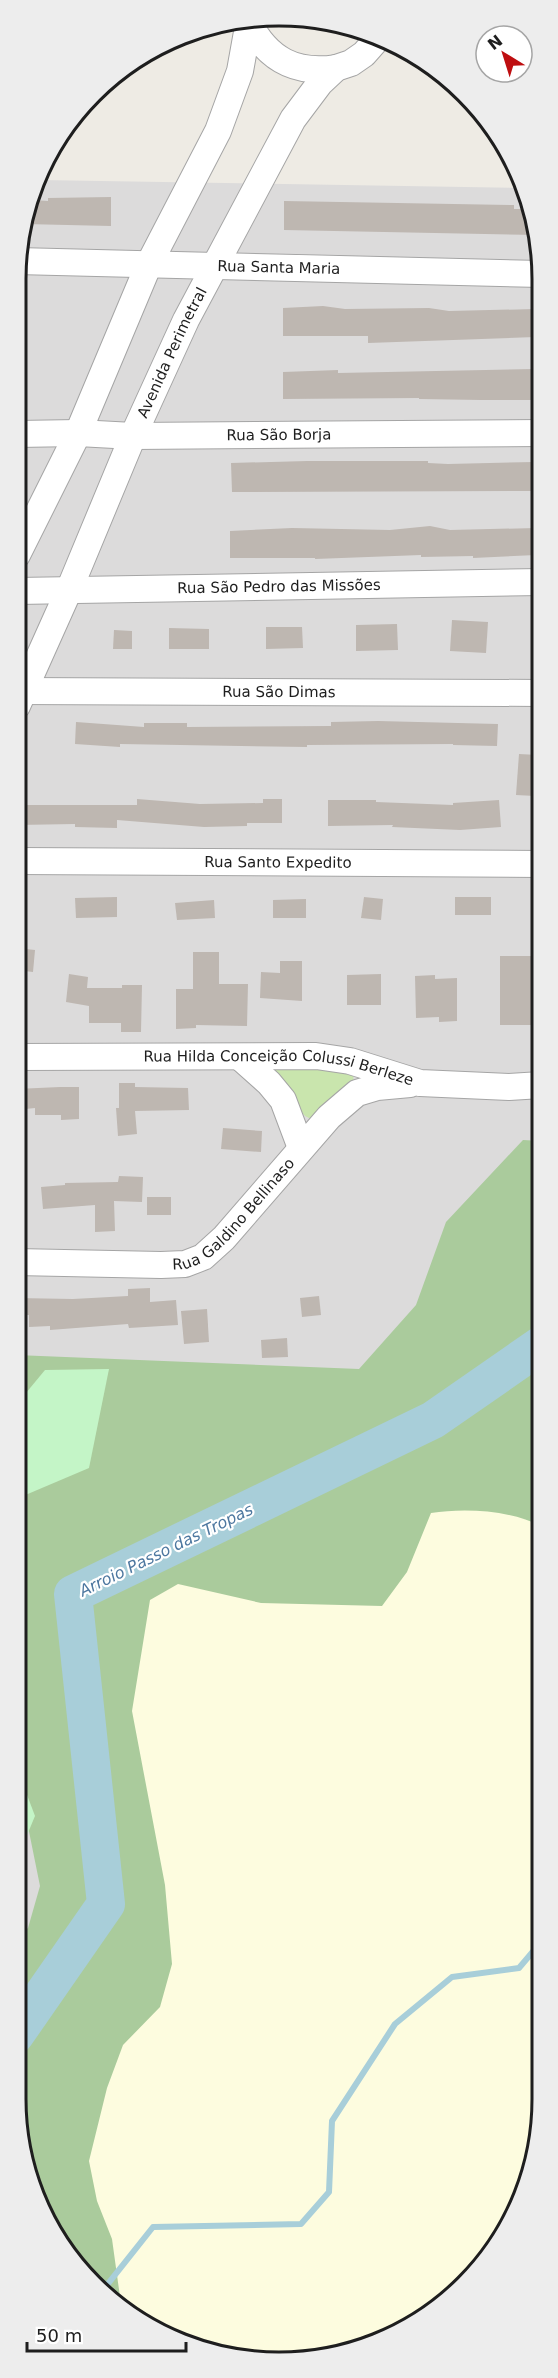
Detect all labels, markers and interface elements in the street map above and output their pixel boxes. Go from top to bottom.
north arrow [474,24,534,84]
text: N [484,31,506,54]
street label: Rua Santa Maria [217,257,341,278]
street label: Avenida Perimetral [134,284,211,421]
street label: Rua São Borja [226,426,331,444]
street label: Rua São Pedro das Missões [177,576,381,597]
street label: Rua São Dimas [222,683,336,701]
street label: Rua Santo Expedito [204,853,352,872]
street label: Rua Hilda Conceição Colussi Berleze [144,1047,416,1089]
street label: Rua Galdino Bellinaso [172,1154,298,1274]
water label: Arroio Passo das Tropas [75,1500,256,1601]
scale bar [27,2315,186,2353]
text: 50 m [36,2325,82,2346]

